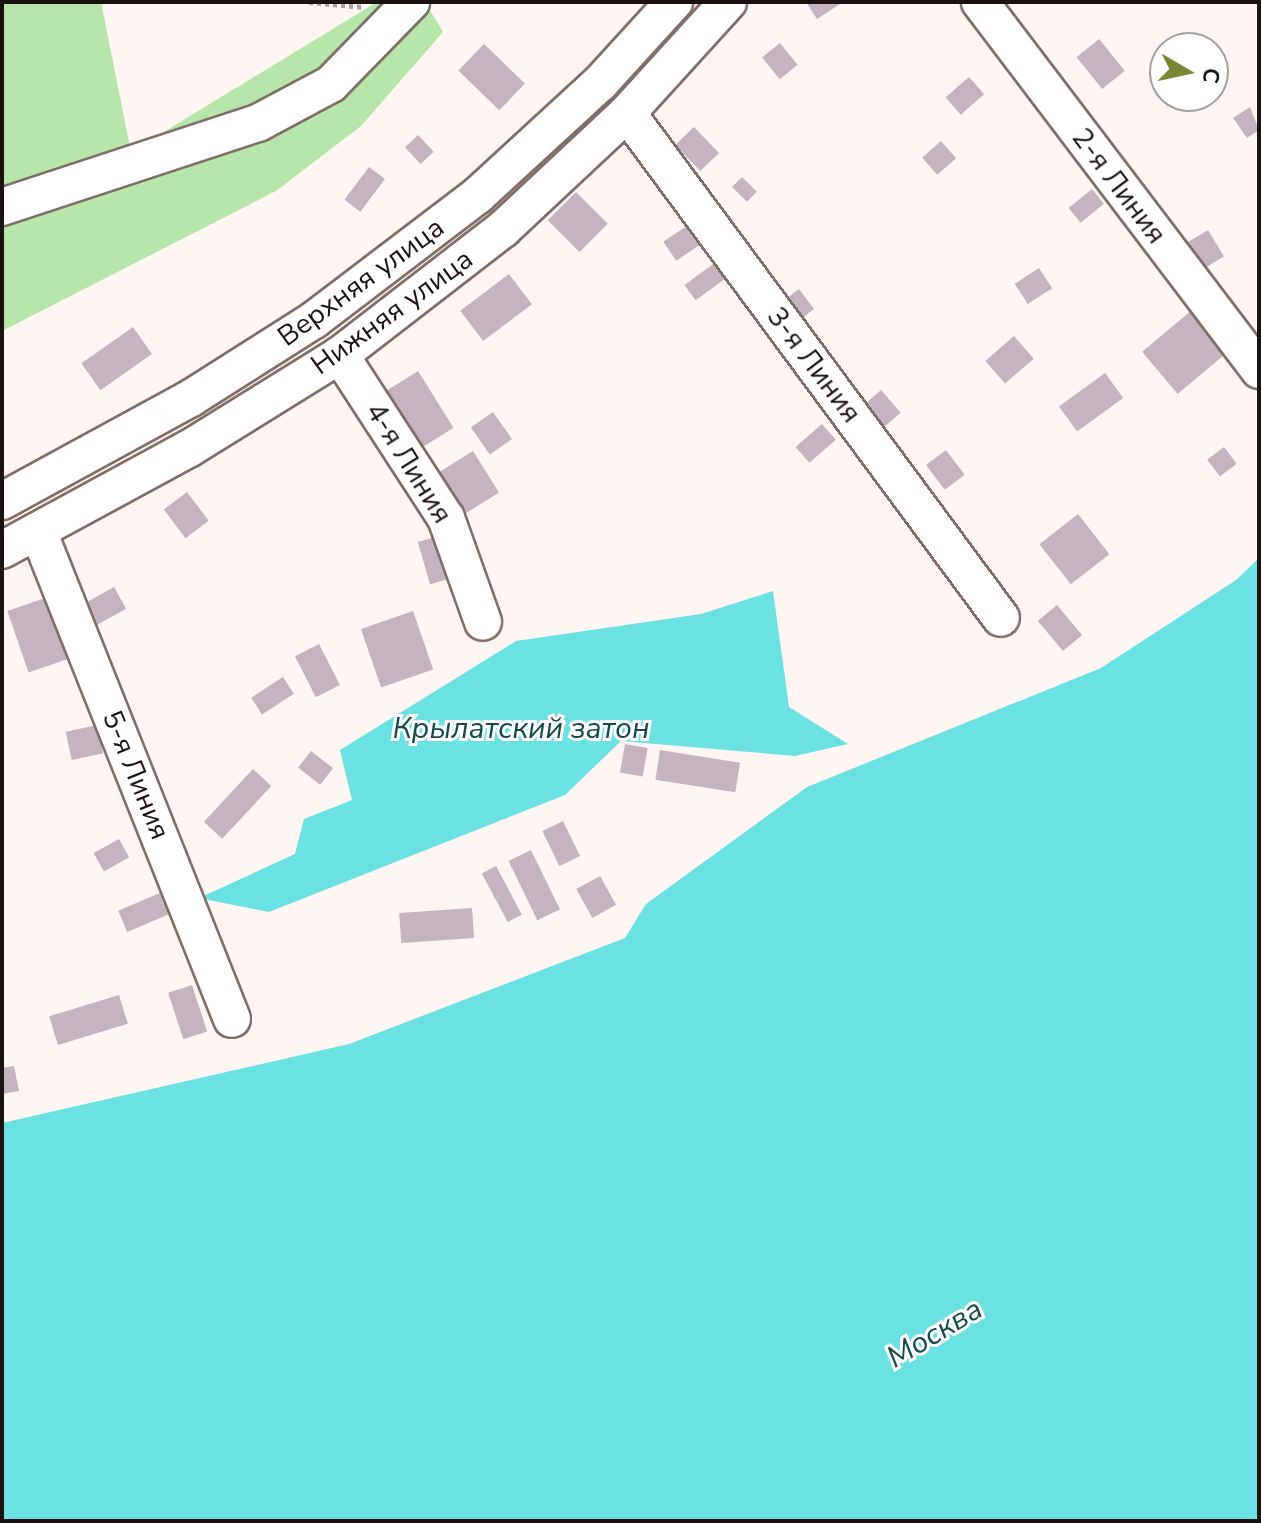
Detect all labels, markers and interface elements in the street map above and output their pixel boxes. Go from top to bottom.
north arrow [1149,32,1229,112]
text: С [1195,66,1227,85]
street label: 2-я Линия [1065,122,1173,250]
street label: Верхняя улица [271,210,451,354]
street label: Нижняя улица [305,242,479,382]
street label: 3-я Линия [760,301,868,429]
street label: 4-я Линия [359,396,459,530]
street label: 5-я Линия [95,706,177,844]
water label: Крылатский затон [392,711,650,747]
water label: Москва [881,1291,989,1377]

